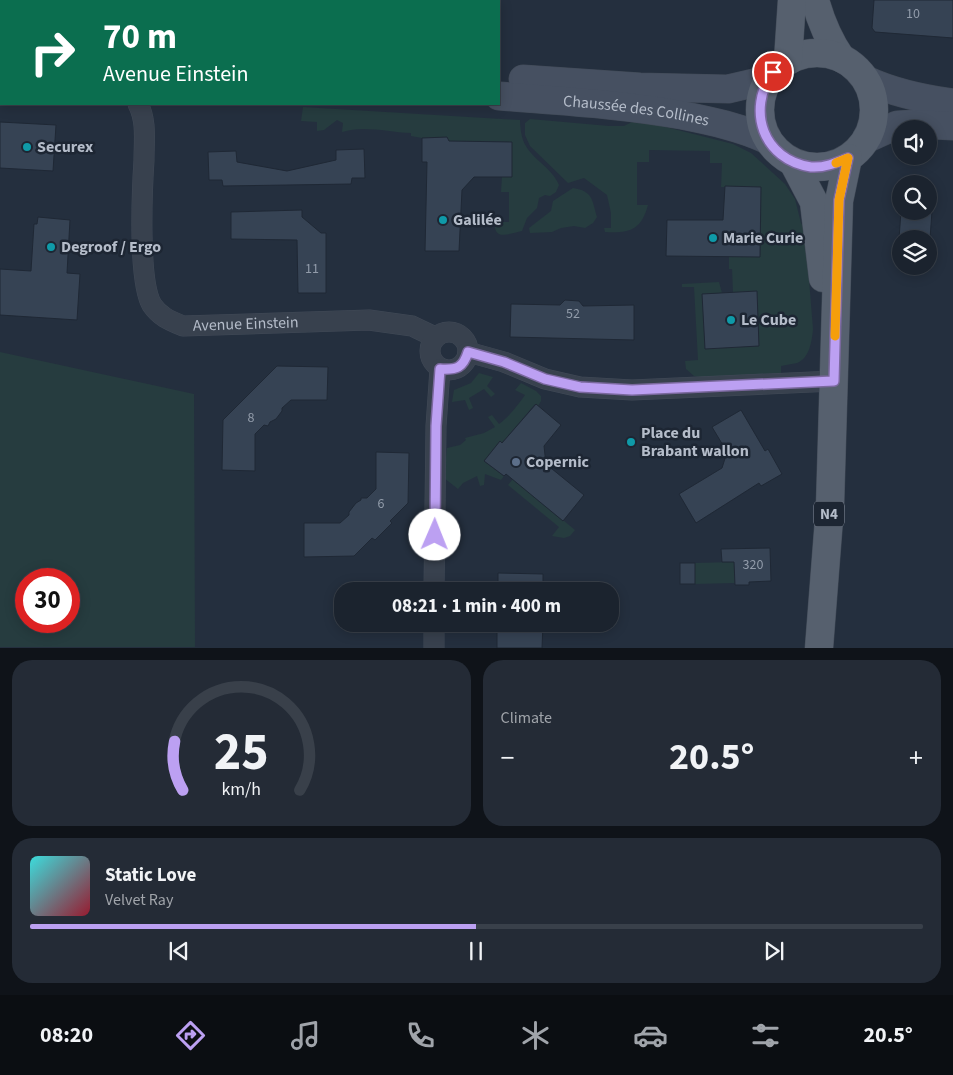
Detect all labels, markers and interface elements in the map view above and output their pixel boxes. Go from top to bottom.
house number: 10 [906,4,920,24]
text: 70 m [103,12,177,62]
icon: right [20,20,85,85]
pin [752,51,794,93]
text: Avenue Einstein [103,58,249,90]
icon: arrive [759,58,787,86]
street label: Chaussée des Collines [562,90,712,132]
map controls [892,120,937,275]
button: sound [892,120,937,165]
place label: Securex [37,136,93,158]
marker: Securex [21,141,33,153]
button: search [892,175,937,220]
place label: Galilée [453,209,502,231]
marker: Galilée [437,214,449,226]
place label: Marie Curie [723,227,803,249]
button: layers [892,230,937,275]
marker: Marie Curie [707,232,719,244]
place label: Degroof / Ergo [61,236,161,258]
marker: Degroof / Ergo [45,241,57,253]
house number: 11 [305,259,319,279]
house number: 52 [566,304,580,324]
place label: Le Cube [741,309,796,331]
street label: Avenue Einstein [192,311,299,337]
marker: Le Cube [725,314,737,326]
house number: 8 [248,408,255,428]
place label: Place du Brabant wallon [641,422,749,462]
marker: Place du Brabant wallon [625,436,637,448]
place label: Copernic [526,451,590,473]
marker: Copernic [510,456,522,468]
house number: 6 [378,494,385,514]
road number: N4 [814,502,844,526]
position arrow [408,508,460,560]
house number: 320 [743,555,763,575]
speed limit sign: 30 [15,568,80,633]
text: 08:21 · 1 min · 400 m [392,593,561,620]
text: Climate [501,707,552,729]
text: 25 [214,716,269,790]
text: 20.5° [669,730,754,784]
text: − [501,738,514,778]
text: + [909,738,923,778]
text: km/h [221,777,261,802]
text: Static Love [105,862,196,889]
text: Velvet Ray [105,889,173,911]
icon: previous [165,937,193,965]
icon: pause [462,937,490,965]
icon: next [760,937,788,965]
icon: directions [173,1018,208,1053]
icon: music [288,1018,323,1053]
icon: phone [403,1018,438,1053]
icon: climate [518,1018,553,1053]
icon: car [633,1018,668,1053]
icon: filters [748,1018,783,1053]
text: 08:20 [40,1019,93,1051]
text: 20.5° [863,1019,913,1051]

